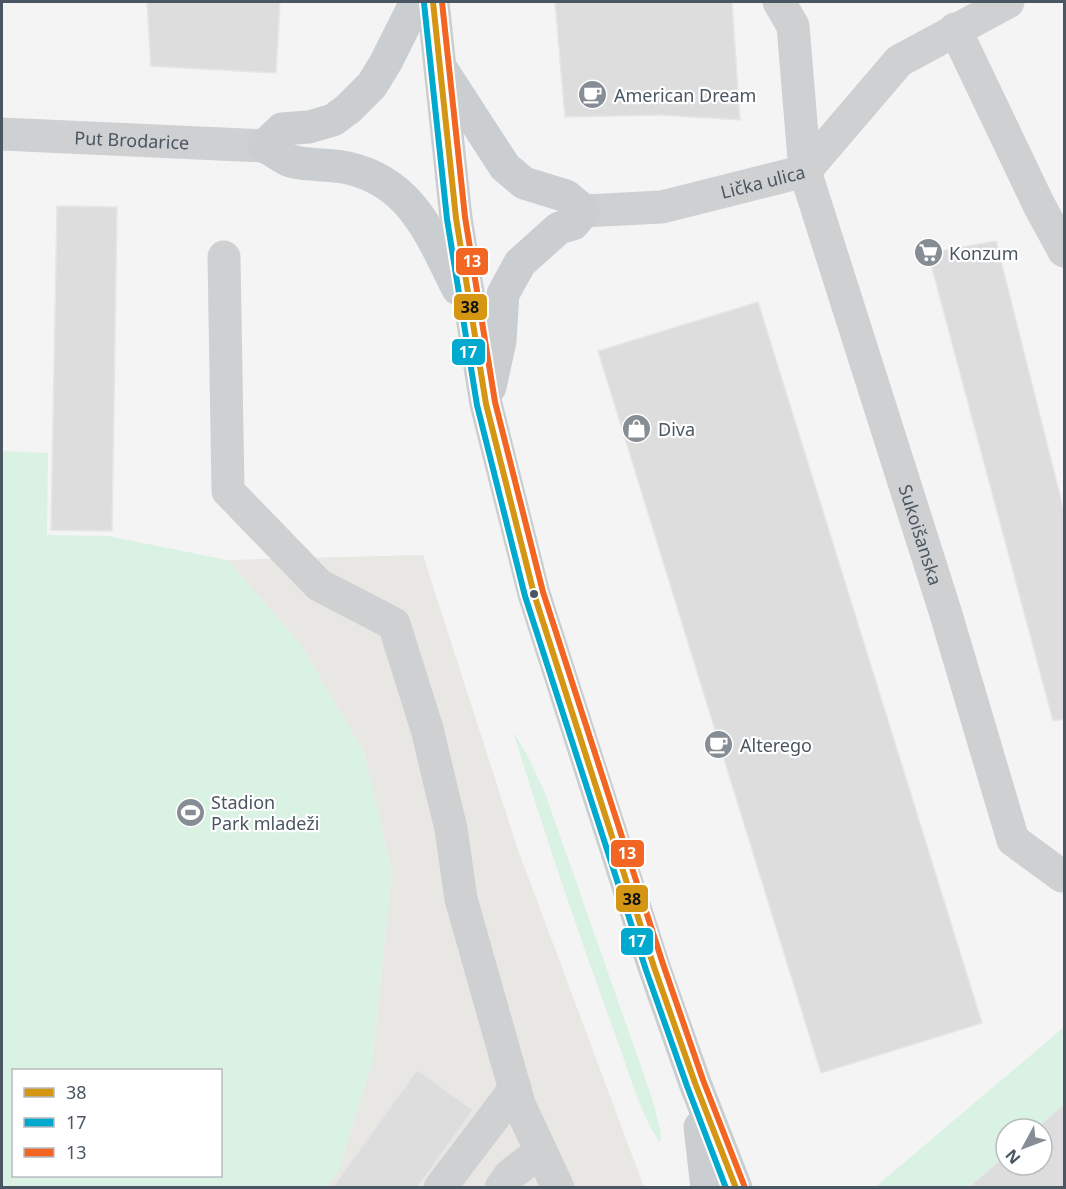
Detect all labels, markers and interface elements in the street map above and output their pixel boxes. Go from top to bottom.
cafe icon: American Dream [577,79,609,111]
place label: American Dream [614,83,756,107]
street label: Put Brodarice [74,125,190,155]
street label: Lička ulica [718,159,808,204]
supermarket icon: Konzum [912,237,944,269]
place label: Konzum [949,241,1019,265]
line badge: 13 [455,247,489,276]
text: 13 [463,250,481,272]
line badge: 38 [453,293,488,321]
text: 38 [461,296,479,318]
line badge: 17 [451,338,486,366]
text: 17 [459,341,477,363]
shop icon: Diva [621,413,653,445]
place label: Diva [658,417,695,441]
street label: Sukoišanska [893,481,948,588]
unlabelled marker [528,588,540,600]
cafe icon: Alterego [703,729,735,761]
place label: Alterego [740,733,812,757]
place label: Stadion Park mladeži [211,790,319,835]
sports icon: Stadion Park mladeži [174,796,206,828]
line badge: 13 [610,839,645,868]
text: 13 [618,842,636,864]
line badge: 38 [615,884,649,913]
text: 38 [623,888,641,910]
line badge: 17 [620,927,654,956]
text: 17 [628,930,646,952]
legend [12,1069,222,1177]
text: 38 [66,1080,87,1104]
text: 17 [66,1110,87,1134]
north arrow [994,1117,1054,1177]
text: 13 [66,1140,87,1164]
text: N [1000,1145,1025,1169]

